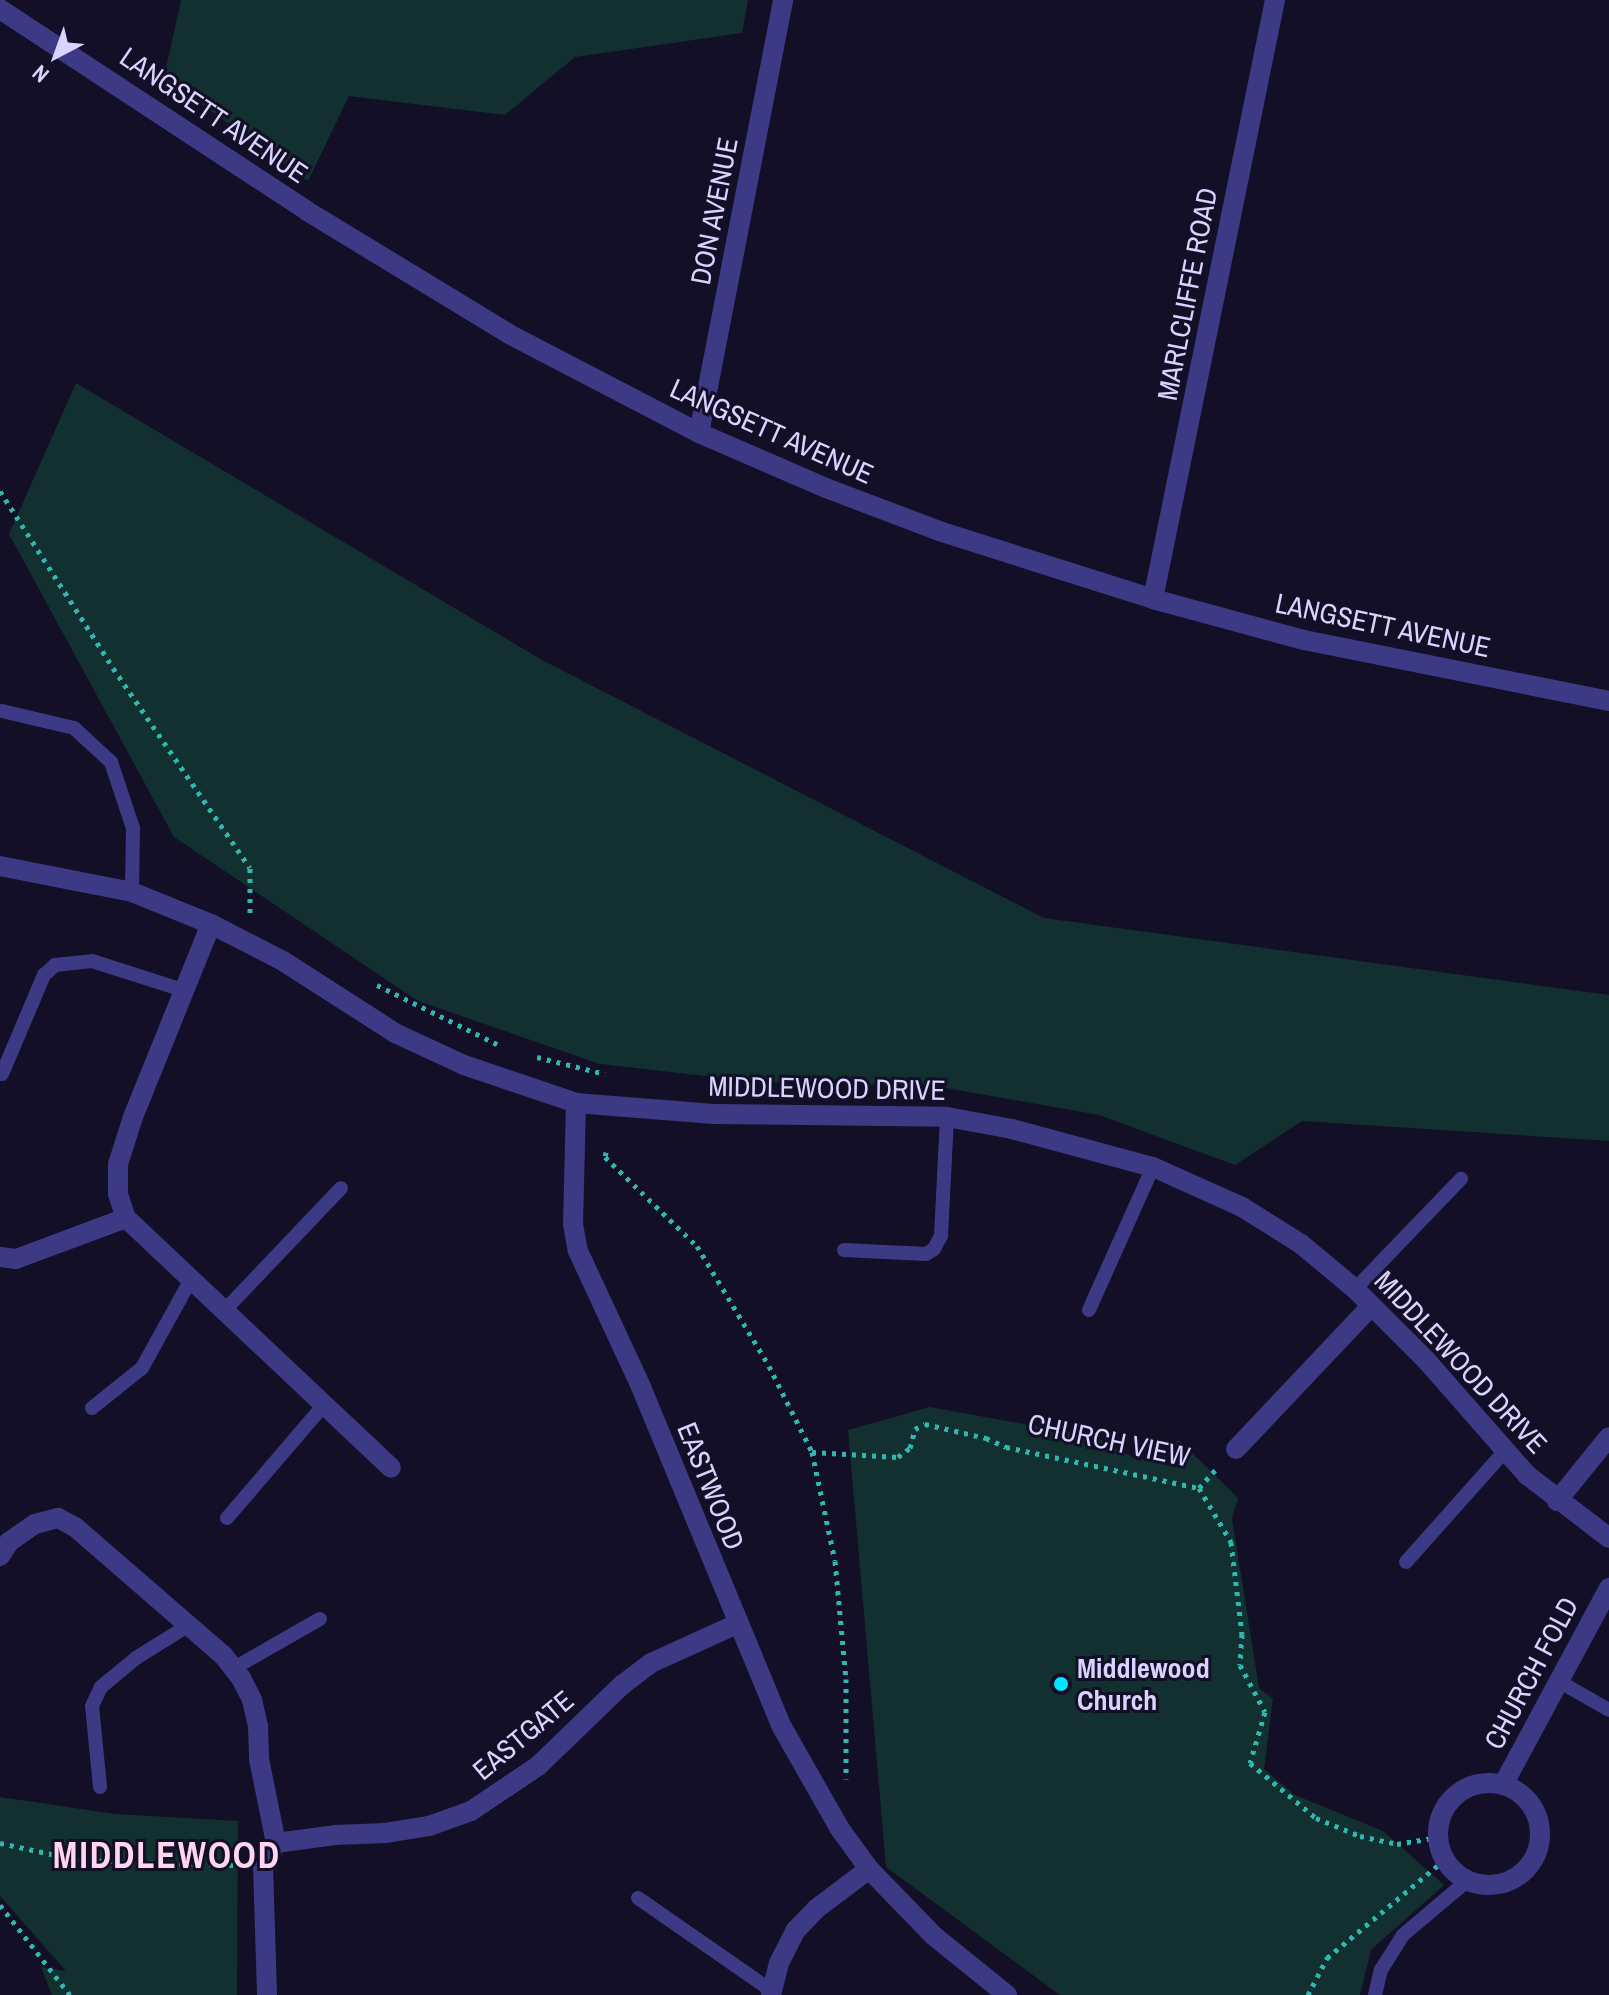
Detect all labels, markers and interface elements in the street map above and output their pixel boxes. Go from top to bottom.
north arrow [16,16,96,96]
street label: LANGSETT AVENUE [113,39,315,191]
text: N [25,59,55,90]
street label: DON AVENUE [683,134,745,288]
street label: MARLCLIFFE ROAD [1150,185,1224,403]
street label: LANGSETT AVENUE [665,371,879,491]
street label: LANGSETT AVENUE [1272,586,1494,664]
street label: MIDDLEWOOD DRIVE [708,1069,946,1107]
street label: MIDDLEWOOD DRIVE [1368,1264,1554,1460]
street label: CHURCH VIEW [1025,1406,1193,1474]
street label: EASTWOOD [670,1418,752,1554]
street label: CHURCH FOLD [1477,1591,1585,1755]
place label: Middlewood Church [1077,1651,1210,1717]
marker: Middlewood Church [1052,1675,1070,1693]
street label: EASTGATE [466,1683,580,1787]
district label: MIDDLEWOOD [53,1834,281,1878]

